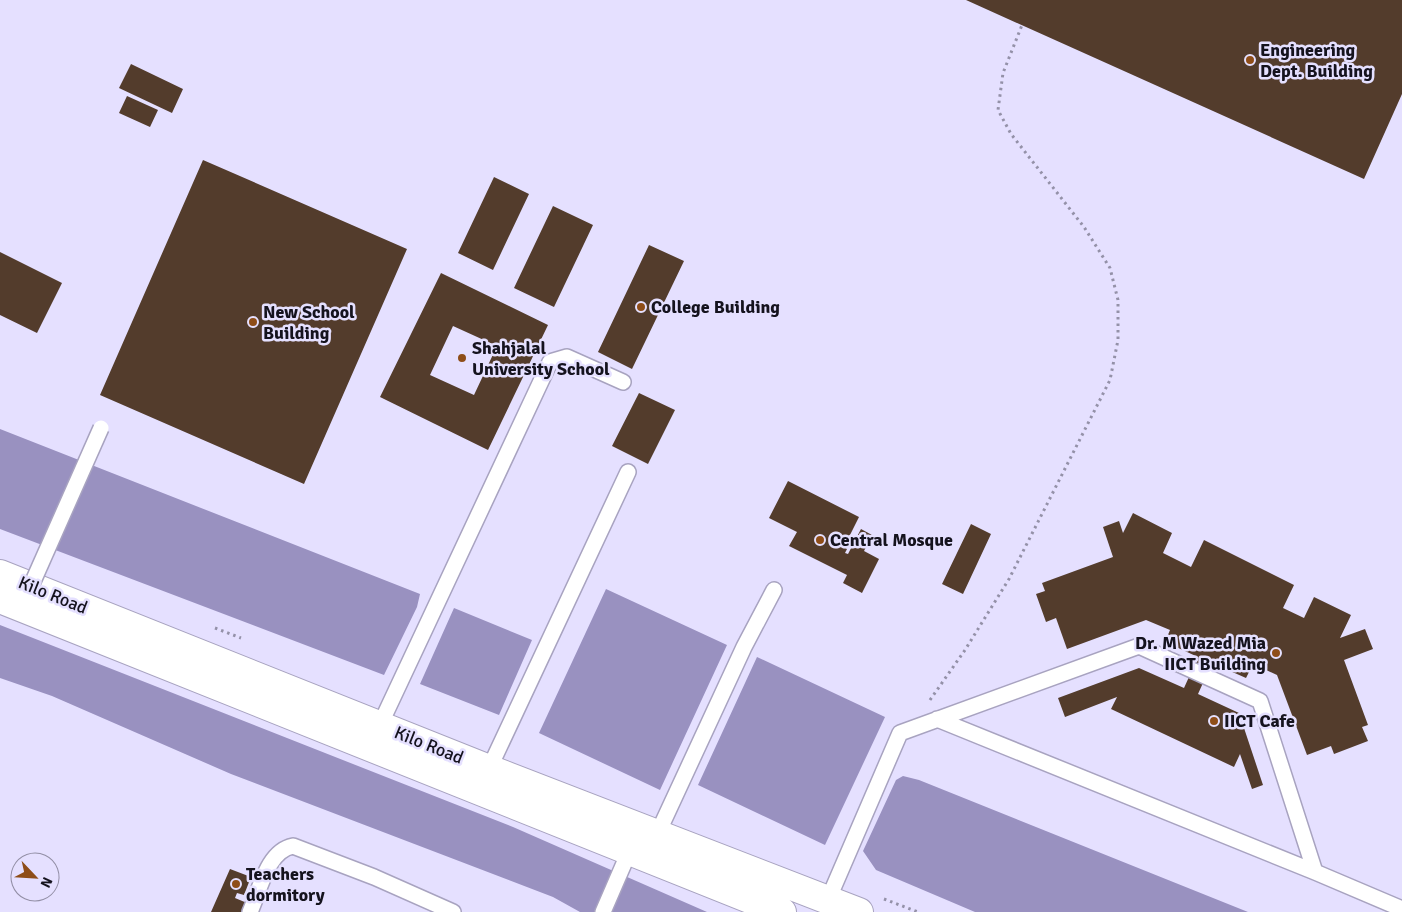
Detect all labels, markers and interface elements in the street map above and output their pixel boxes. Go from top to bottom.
place label: Engineering Dept. Building [1260,39,1373,82]
marker: Engineering Dept. Building [1244,54,1256,66]
place label: College Building [651,296,780,318]
place label: New School Building [263,301,355,344]
marker: College Building [635,301,647,313]
marker: New School Building [247,316,259,328]
place label: Shahjalal University School [472,337,610,380]
marker: Shahjalal University School [456,352,468,364]
place label: Central Mosque [830,529,953,551]
marker: Central Mosque [814,534,826,546]
street label: Kilo Road [15,571,91,619]
place label: Dr. M Wazed Mia IICT Building [1135,632,1266,675]
marker: Dr. M Wazed Mia IICT Building [1270,647,1282,659]
place label: IICT Cafe [1224,710,1295,732]
marker: IICT Cafe [1208,715,1220,727]
street label: Kilo Road [391,721,467,769]
north arrow [10,852,60,902]
place label: Teachers dormitory [246,863,325,906]
text: N [37,874,56,890]
marker: Teachers dormitory [230,878,242,890]

